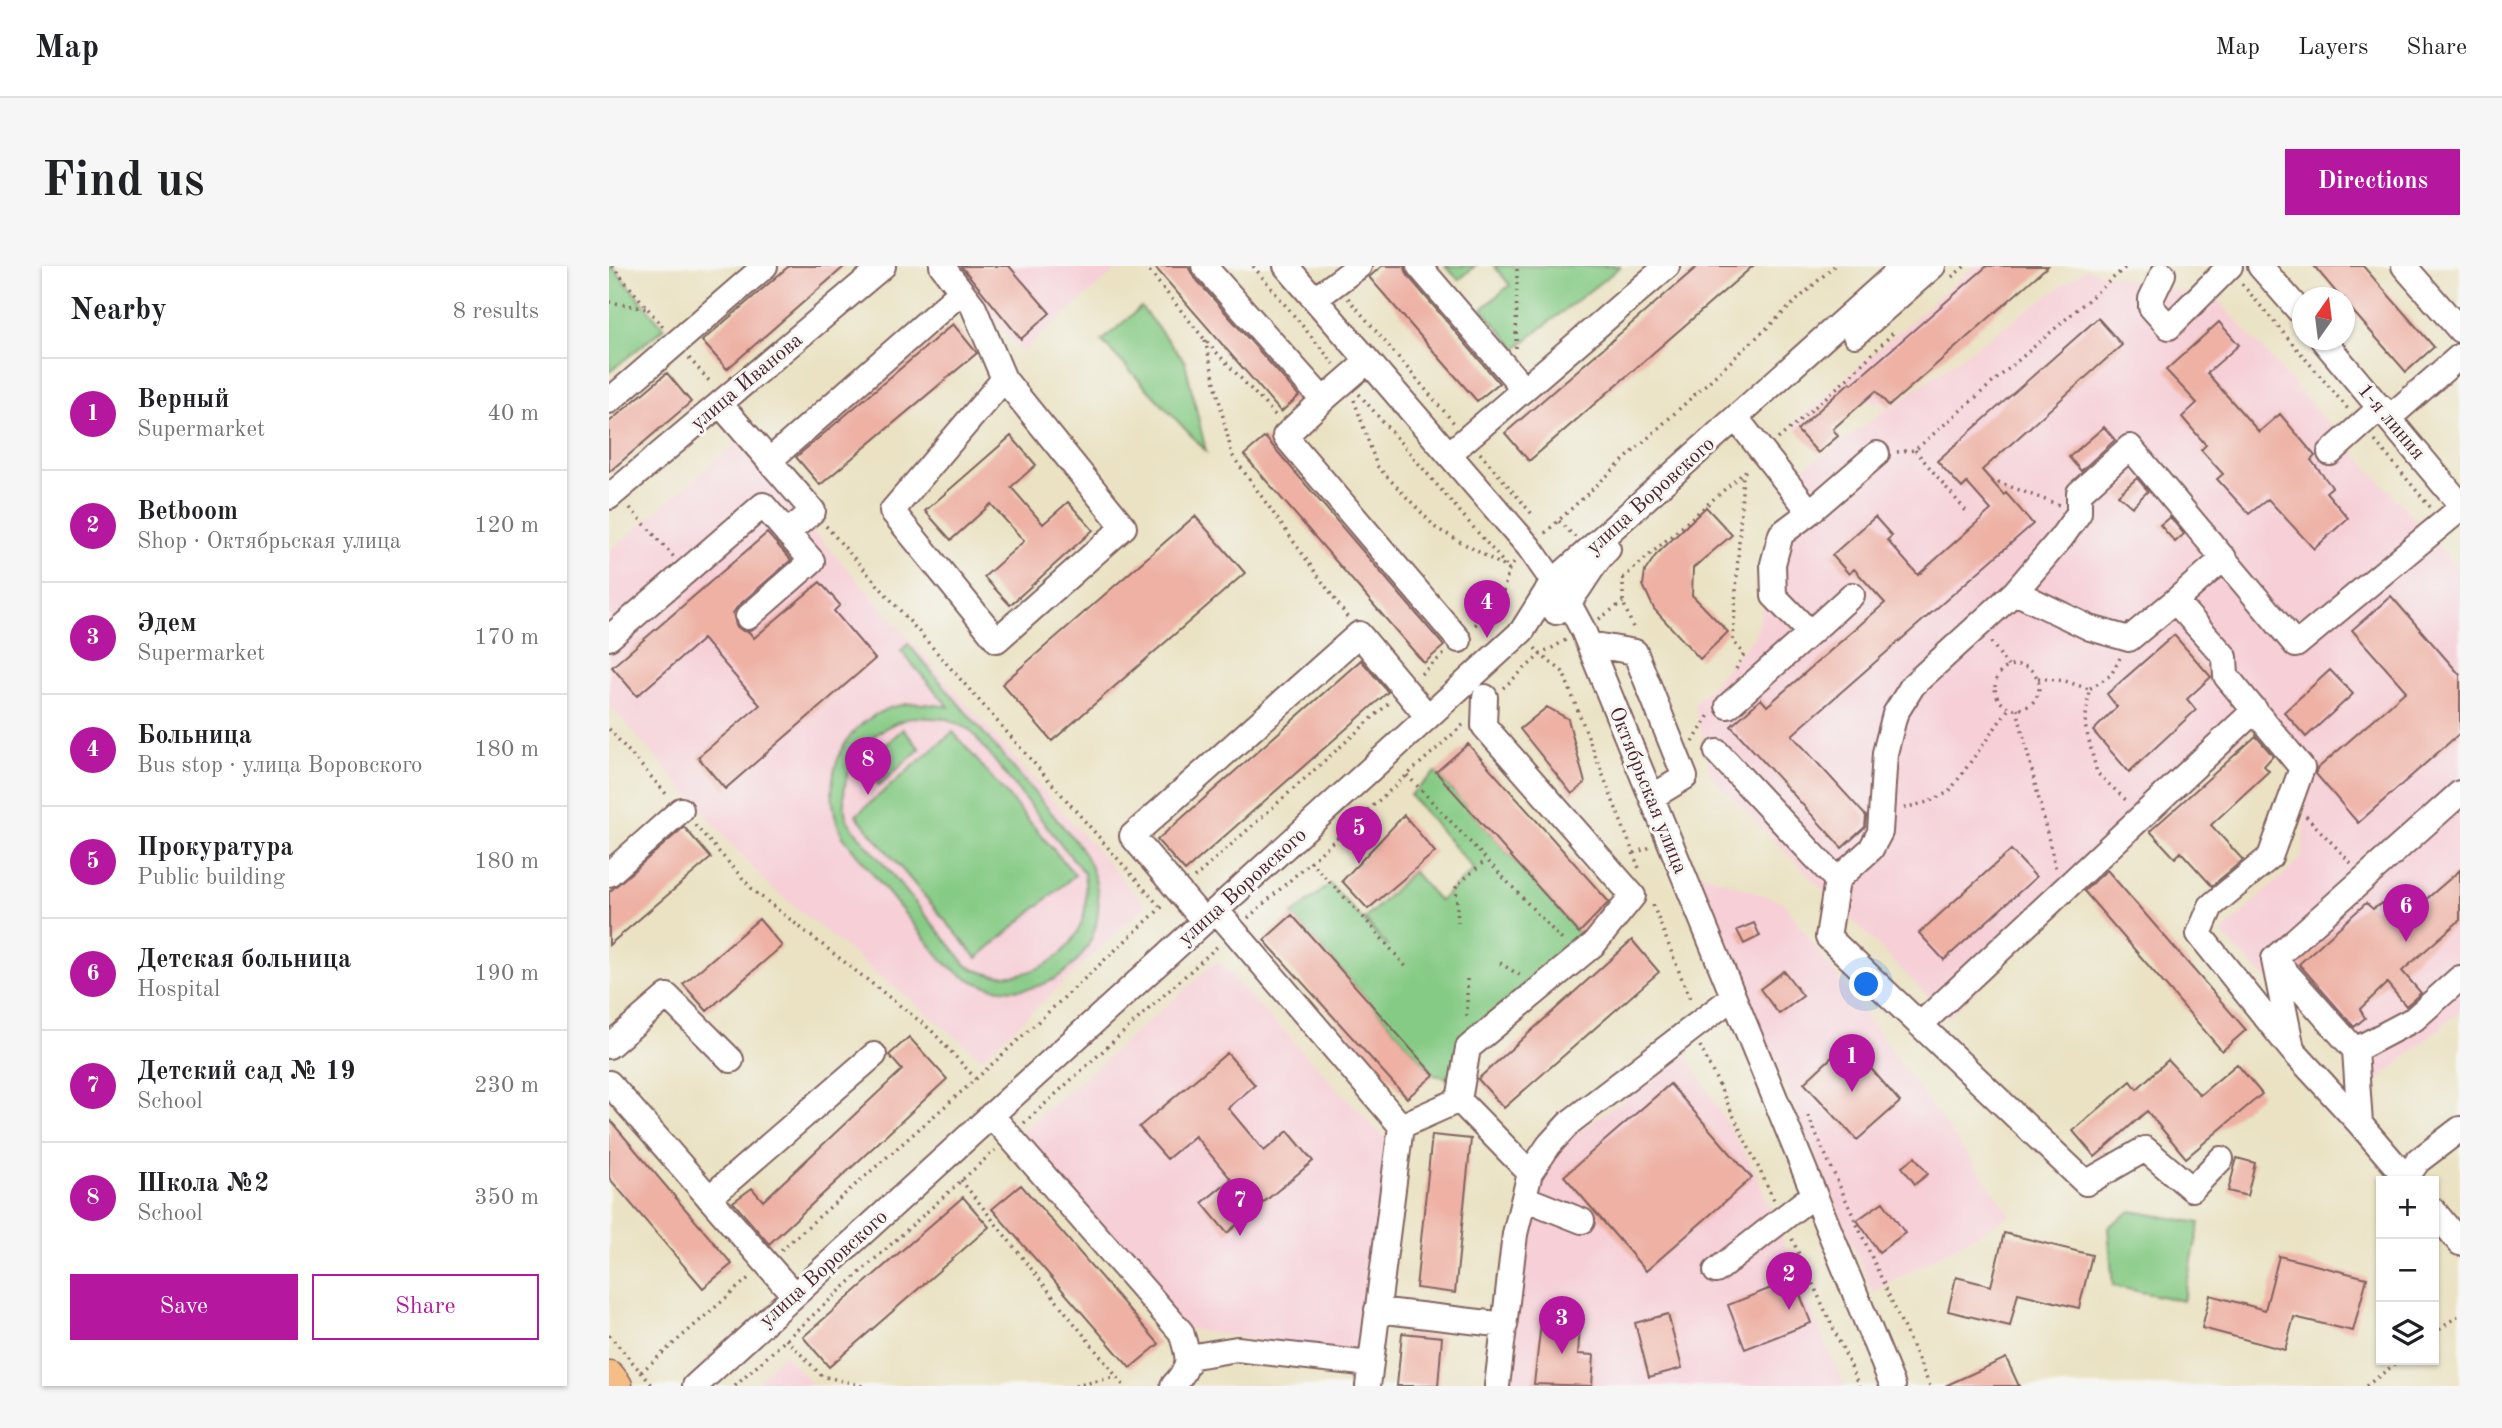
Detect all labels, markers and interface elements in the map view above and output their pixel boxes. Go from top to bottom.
text: Map [35,32,99,65]
text: Map [2216,36,2260,60]
text: Layers [2298,36,2368,60]
text: Share [2406,36,2467,60]
button: Directions [2285,149,2460,215]
text: Find us [42,158,205,207]
north arrow [2292,287,2355,350]
text: Nearby [70,296,167,326]
text: 8 results [453,300,539,323]
street label: улица Иванова [687,330,807,435]
street label: 1-я линия [2353,380,2429,464]
text: Верный [137,387,229,413]
text: 1 [86,402,100,425]
text: 40 m [488,402,539,425]
text: Supermarket [137,418,265,441]
street label: улица Воровского [1583,433,1719,559]
text: Betboom [137,499,238,525]
text: 2 [86,514,100,537]
text: 120 m [474,514,539,537]
text: Shop · Октябрьская улица [137,530,401,553]
pin: 4 [1464,580,1510,638]
text: Эдем [137,611,197,637]
text: 3 [86,626,100,649]
text: 170 m [474,626,539,649]
text: Supermarket [137,642,265,665]
street label: Октябрьская улица [1605,704,1691,877]
text: Больница [137,723,252,749]
pin: 8 [845,737,891,795]
text: 4 [86,738,100,761]
text: 180 m [474,738,539,761]
text: Bus stop · улица Воровского [137,754,422,777]
pin: 5 [1336,806,1382,864]
street label: улица Воровского [1175,824,1311,950]
text: Прокуратура [137,835,294,861]
text: 5 [86,850,100,873]
text: 180 m [474,850,539,873]
text: Public building [137,866,285,889]
pin: 6 [2383,884,2429,942]
text: Детская больница [137,947,351,973]
text: 6 [86,962,100,985]
text: 190 m [474,962,539,985]
your location [1849,967,1883,1001]
text: Hospital [137,978,220,1001]
pin: 1 [1829,1034,1875,1092]
text: Детский сад № 19 [137,1059,355,1085]
text: 7 [86,1074,100,1097]
text: 230 m [474,1074,539,1097]
text: School [137,1090,203,1113]
text: Школа №2 [137,1171,269,1197]
map controls [2376,1176,2439,1365]
button: + [2376,1176,2439,1239]
pin: 7 [1217,1178,1263,1236]
text: 8 [86,1186,100,1209]
text: 350 m [474,1186,539,1209]
text: School [137,1202,203,1225]
street label: улица Воровского [756,1206,892,1332]
button: − [2376,1239,2439,1302]
pin: 2 [1766,1252,1812,1310]
button: Save [70,1274,298,1340]
button: Share [312,1274,539,1340]
pin: 3 [1539,1296,1585,1354]
button: layers [2376,1302,2439,1365]

